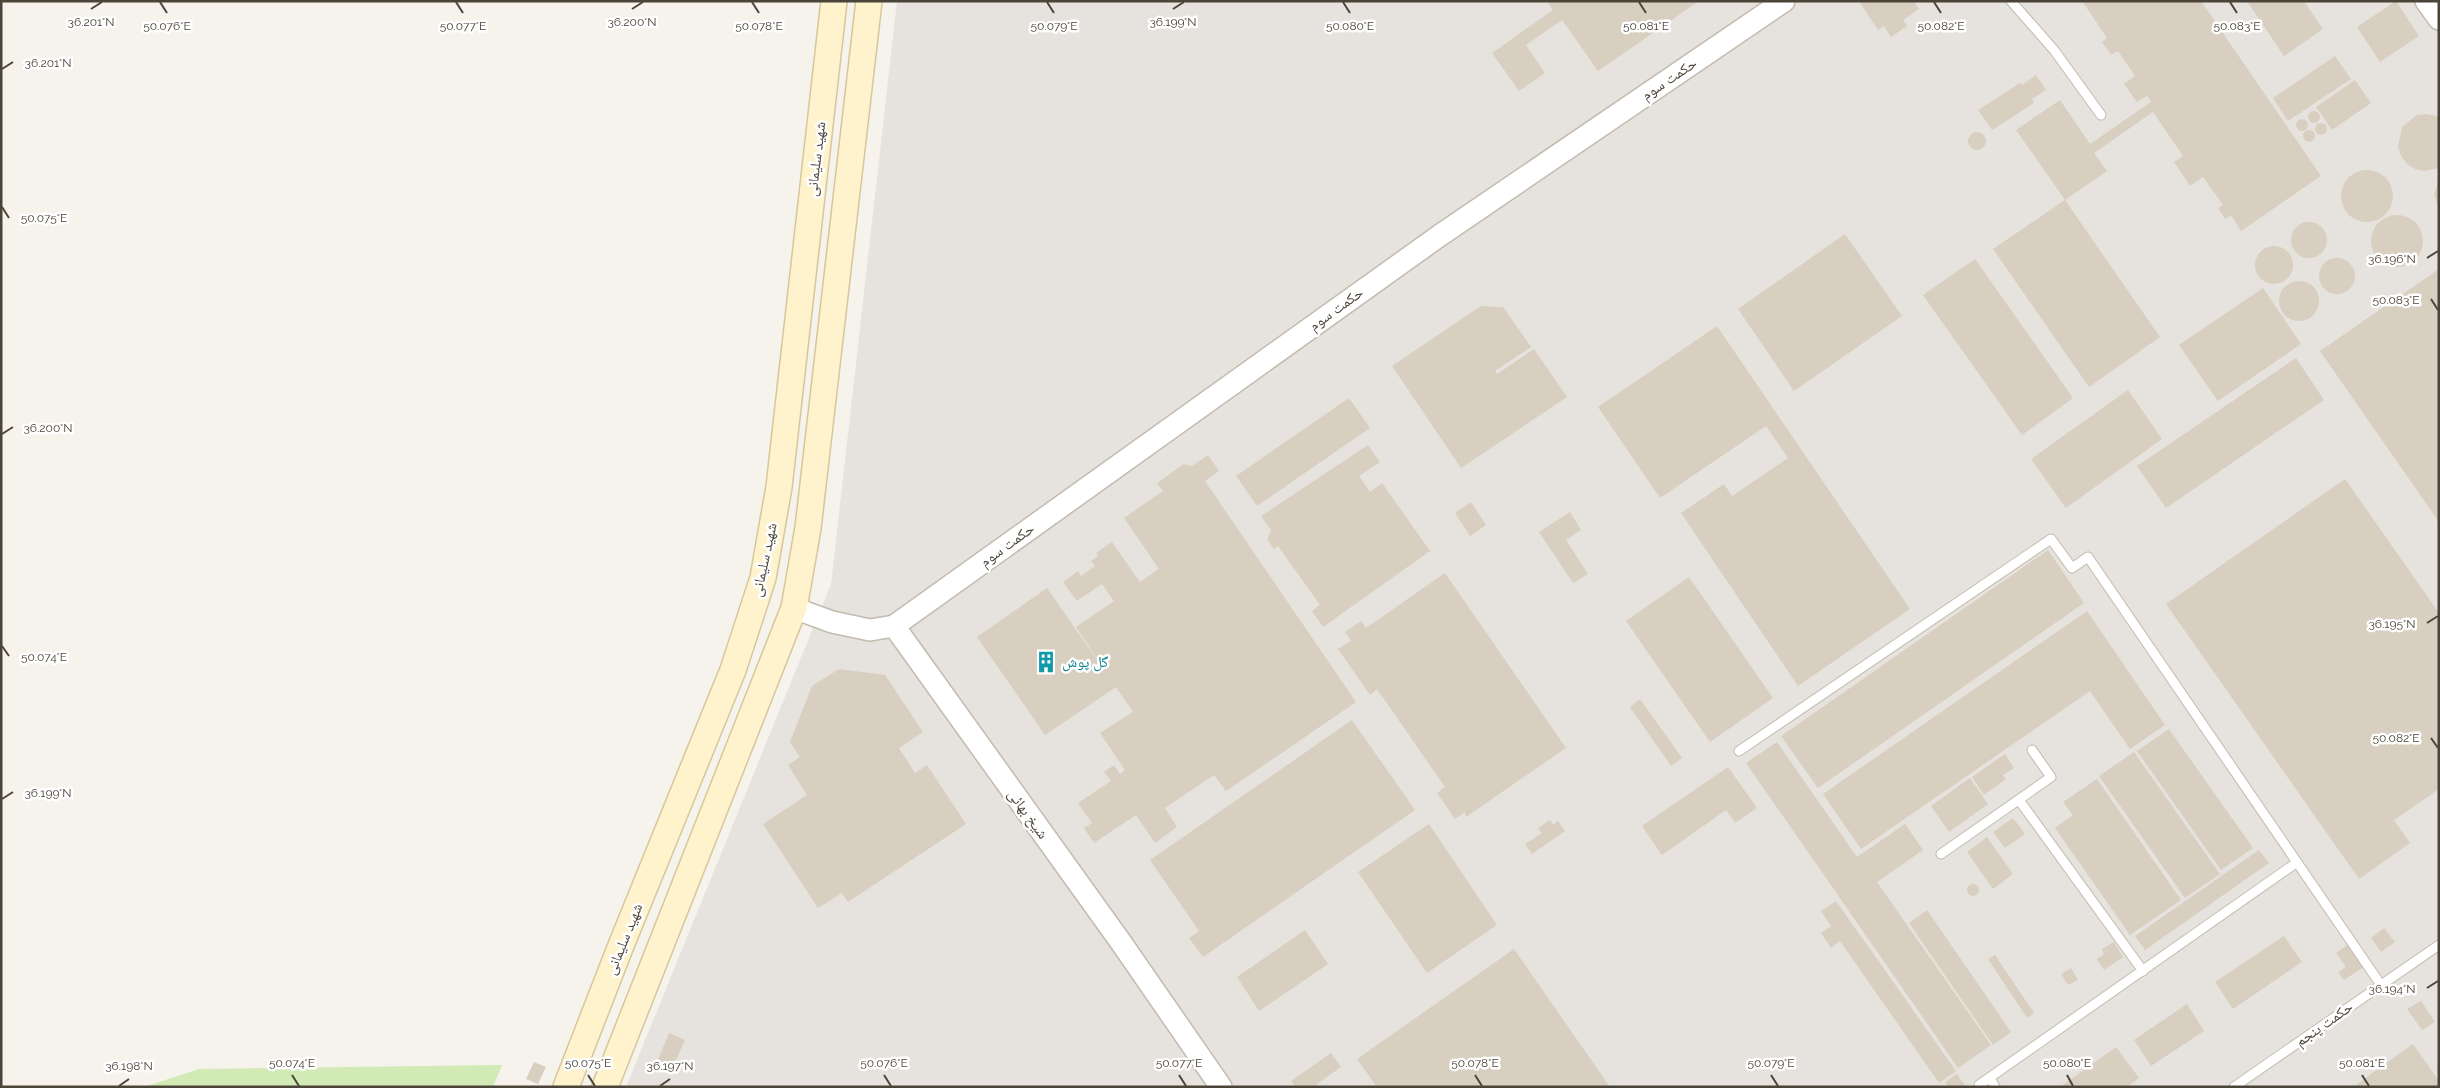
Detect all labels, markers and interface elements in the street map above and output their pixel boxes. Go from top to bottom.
text: 36.201°N [68,15,114,29]
text: 36.200°N [607,15,657,29]
text: 36.199°N [1149,15,1197,29]
text: 50.076°E [143,19,191,33]
text: 50.077°E [440,19,486,33]
text: 50.078°E [735,19,783,33]
text: 50.079°E [1031,19,1077,33]
text: 50.080°E [1326,19,1374,33]
text: 50.081°E [1623,19,1669,33]
text: 50.082°E [1917,19,1965,33]
text: 50.083°E [2213,19,2261,33]
street label: حکمت سوم [1638,54,1701,105]
text: 36.201°N [25,56,71,70]
street label: شهید سلیمانی [802,120,831,198]
text: 50.075°E [21,211,67,225]
text: 36.196°N [2368,252,2416,266]
street label: حکمت سوم [1305,283,1368,336]
text: 50.083°E [2372,293,2420,307]
text: 36.200°N [23,421,73,435]
street label: حکمت سوم [976,519,1039,572]
street label: شهید سلیمانی [747,521,782,599]
text: 36.195°N [2368,617,2416,631]
building icon: گل پوش [1033,649,1059,675]
text: 50.074°E [21,650,67,664]
place label: گل پوش [1062,653,1109,672]
text: 50.082°E [2372,731,2420,745]
text: 36.199°N [24,786,72,800]
street label: شیخ بهائی [1003,786,1052,843]
street label: شهید سلیمانی [602,901,647,978]
text: 36.194°N [2369,982,2415,996]
street label: حکمت پنجم [2292,997,2357,1051]
text: 50.074°E [269,1056,315,1070]
text: 50.075°E [565,1056,611,1070]
text: 50.076°E [860,1056,908,1070]
text: 50.077°E [1156,1056,1202,1070]
text: 50.078°E [1451,1056,1499,1070]
text: 50.079°E [1748,1056,1794,1070]
text: 50.080°E [2043,1056,2091,1070]
text: 50.081°E [2339,1056,2385,1070]
text: 36.198°N [105,1059,153,1073]
text: 36.197°N [647,1059,693,1073]

